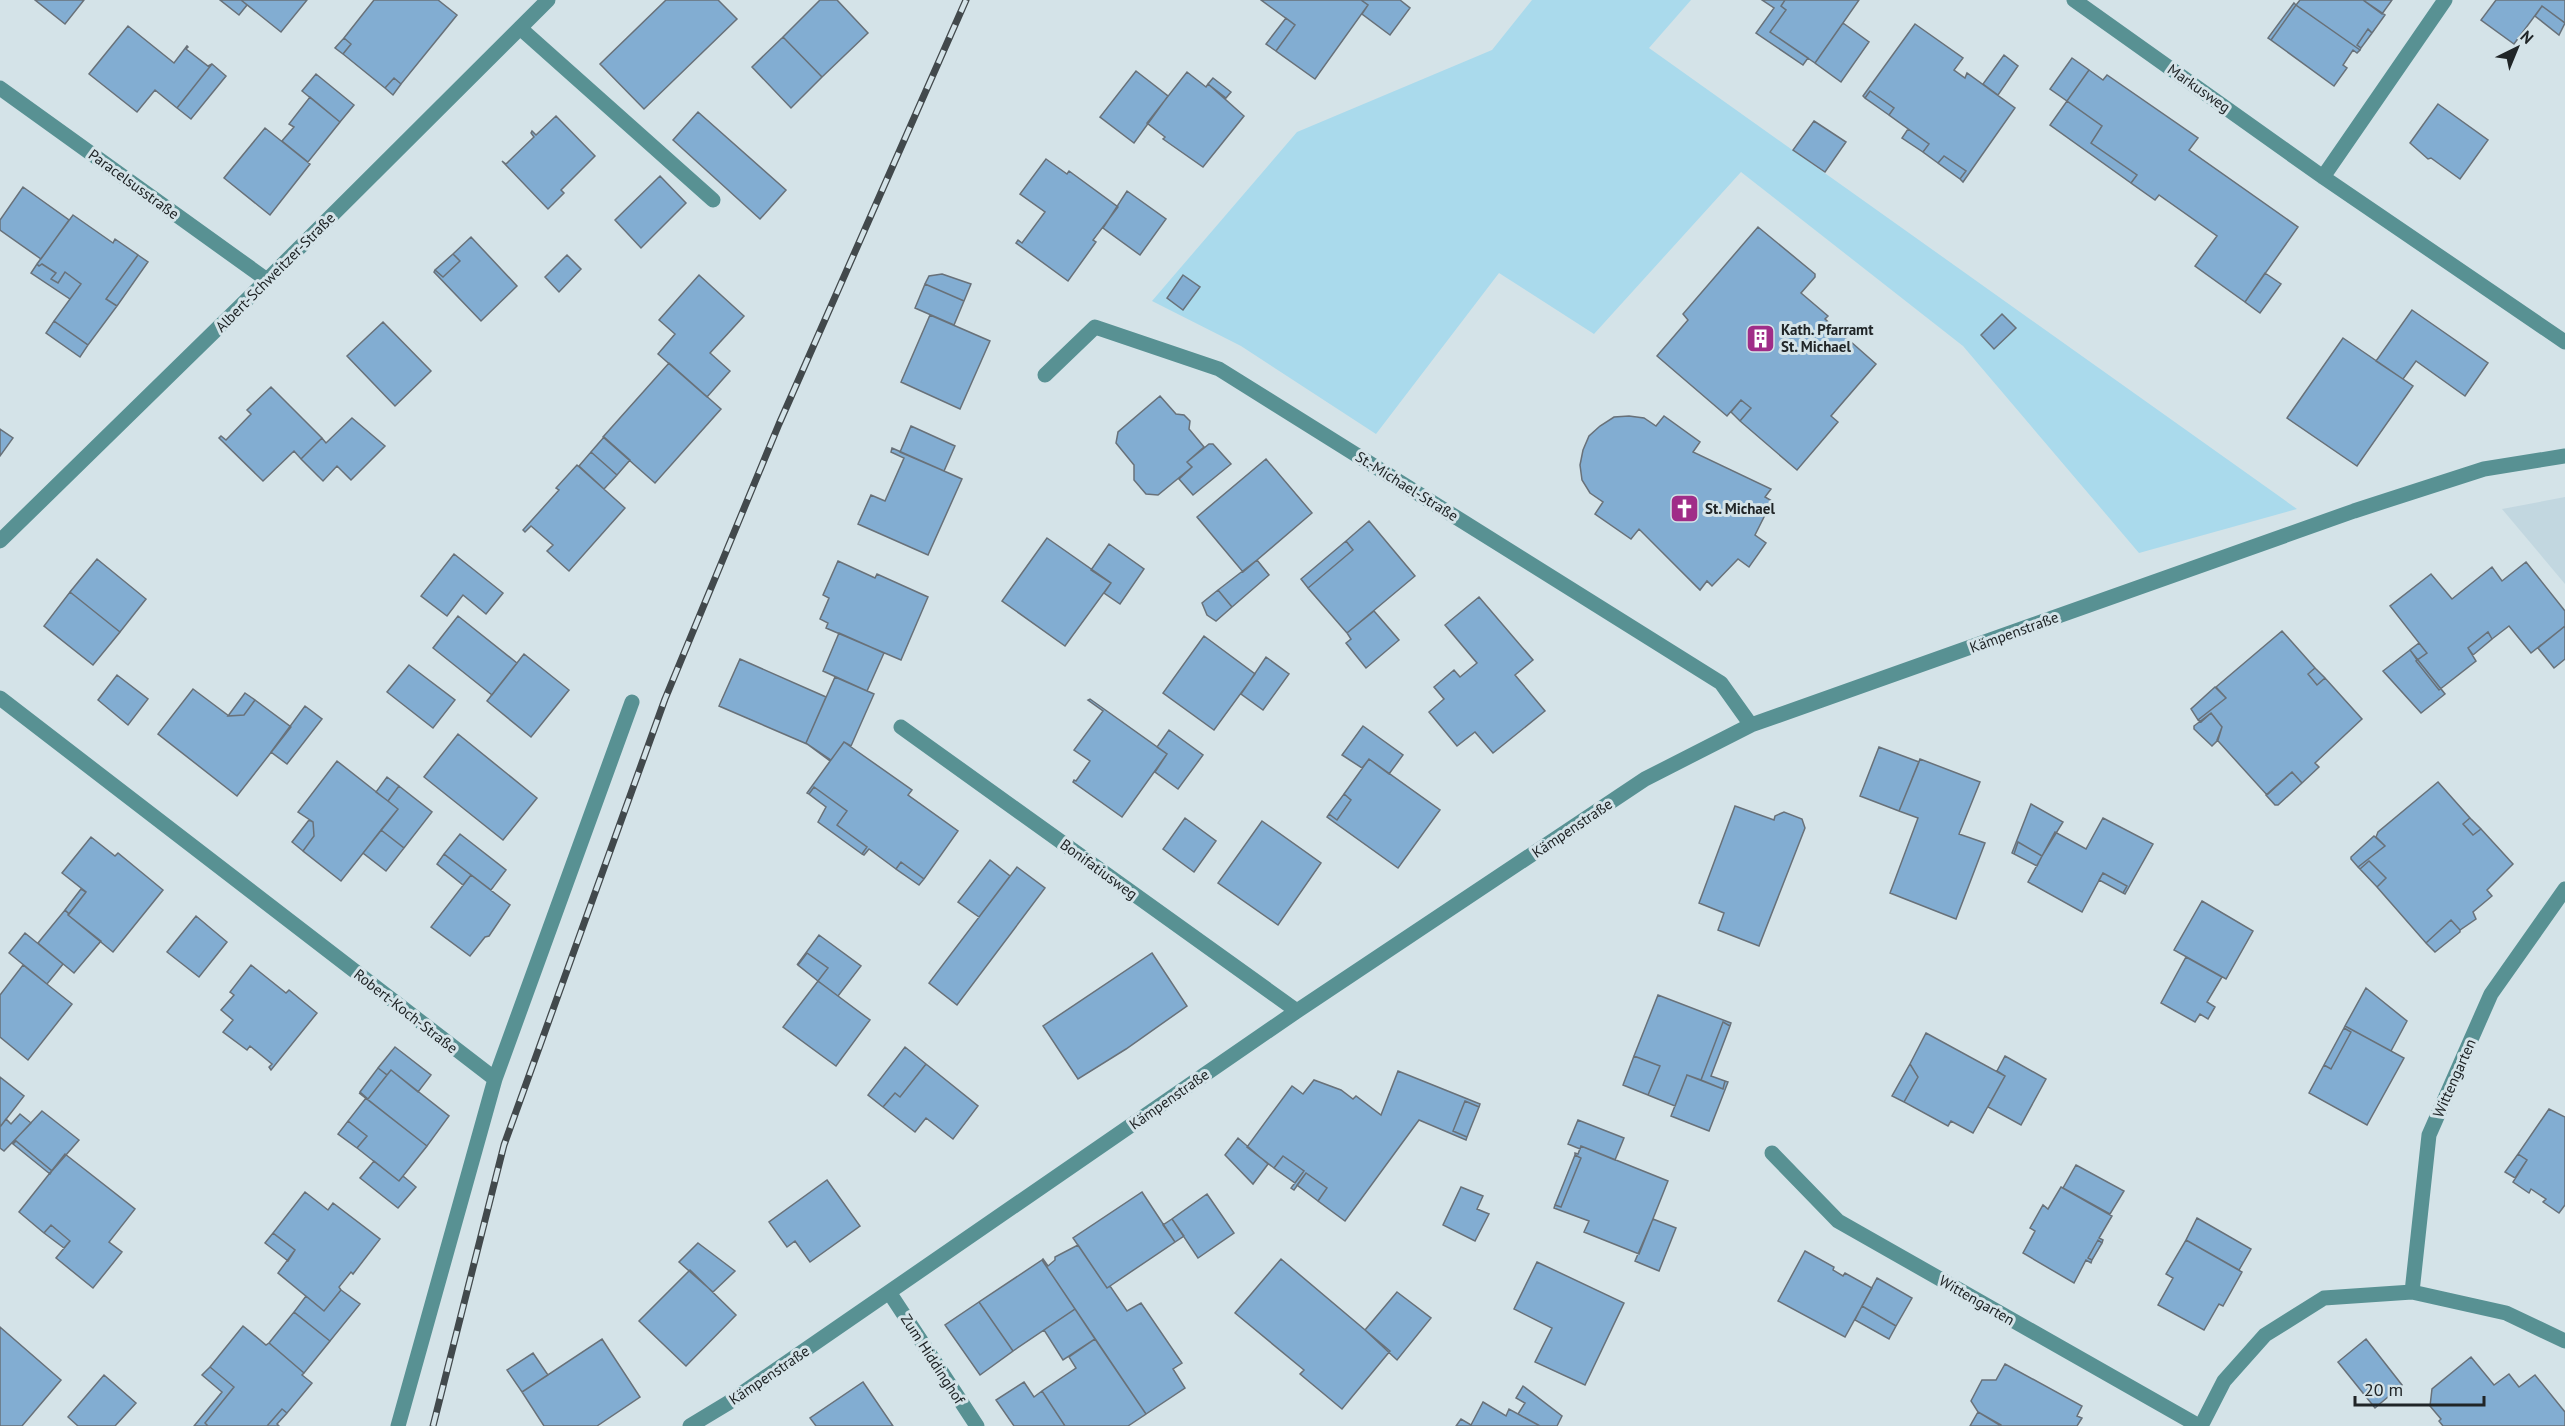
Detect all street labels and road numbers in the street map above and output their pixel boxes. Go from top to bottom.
street label: Markusweg [2164,59,2234,117]
street label: Paracelsusstraße [85,145,183,223]
street label: Albert-Schweitzer-Straße [211,208,339,336]
street label: St.-Michael-Straße [1352,447,1462,525]
street label: Kämpenstraße [1967,607,2061,657]
street label: Kämpenstraße [1528,794,1616,862]
street label: Bonifatiusweg [1057,835,1141,903]
street label: Robert-Koch-Straße [350,965,462,1057]
street label: Wittengarten [2428,1036,2480,1120]
street label: Kämpenstraße [1125,1065,1213,1133]
street label: Wittengarten [1936,1271,2018,1329]
street label: Zum Hiddinghof [897,1310,970,1409]
street label: Kämpenstraße [725,1341,813,1409]

